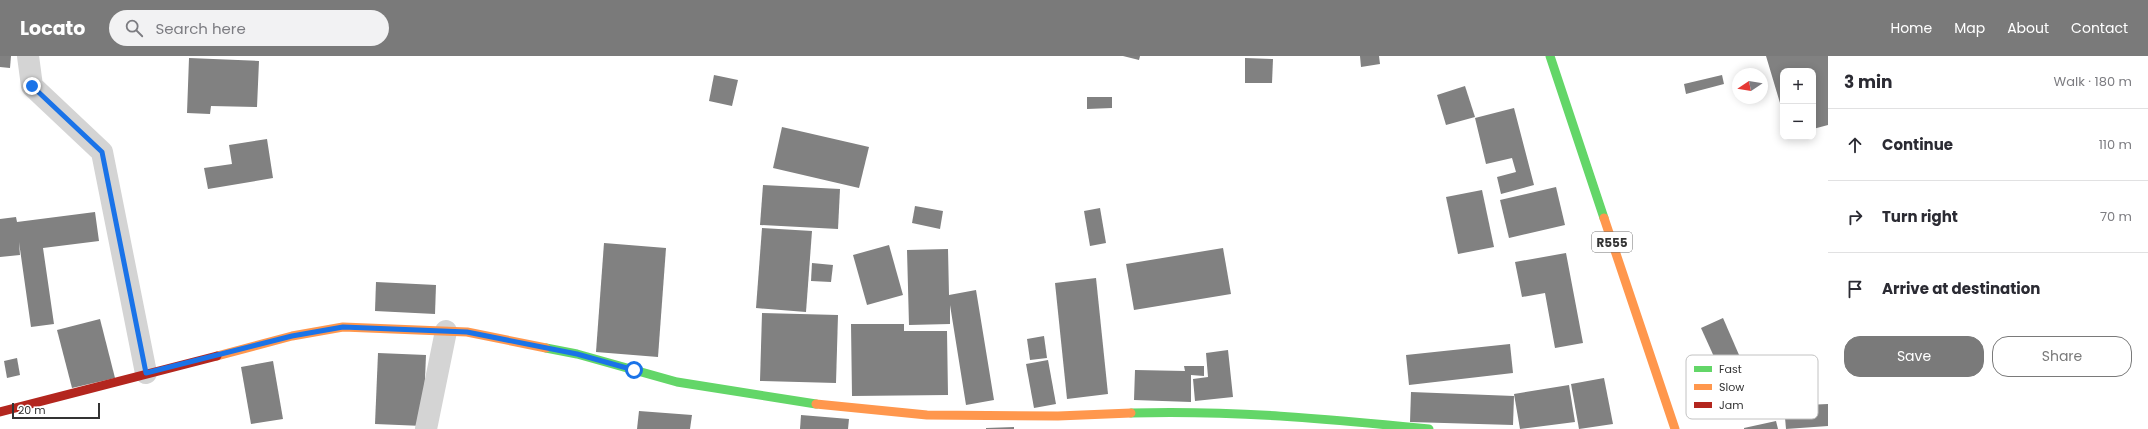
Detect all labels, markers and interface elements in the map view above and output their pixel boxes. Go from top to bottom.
search box [109,10,389,46]
text: Locato [20,15,85,42]
icon: search [123,17,145,39]
text: Search here [155,18,246,39]
text: Home [1890,18,1932,38]
text: Map [1954,18,1985,38]
text: About [2007,18,2049,38]
text: Contact [2071,18,2128,38]
north arrow [1732,68,1768,104]
map controls [1780,68,1816,140]
button: + [1780,68,1816,104]
text: 3 min [1844,70,1892,94]
text: Walk · 180 m [2054,72,2132,91]
route end [23,77,41,95]
button: − [1780,104,1816,140]
icon: ahead [1844,134,1866,156]
text: Continue [1882,134,1953,155]
text: 110 m [2099,135,2132,154]
icon: right [1844,206,1866,228]
text: Turn right [1882,206,1958,227]
text: 70 m [2100,207,2132,226]
road number: R555 [1592,232,1632,252]
icon: arrive [1844,278,1866,300]
text: Arrive at destination [1882,278,2040,299]
button: Save [1844,336,1984,377]
button: Share [1992,336,2132,377]
legend [1686,355,1818,419]
route start [625,361,643,379]
text: Fast [1719,361,1742,377]
text: Slow [1719,379,1744,395]
text: Jam [1719,397,1744,413]
scale bar [12,401,100,420]
text: 20 m [18,402,46,418]

